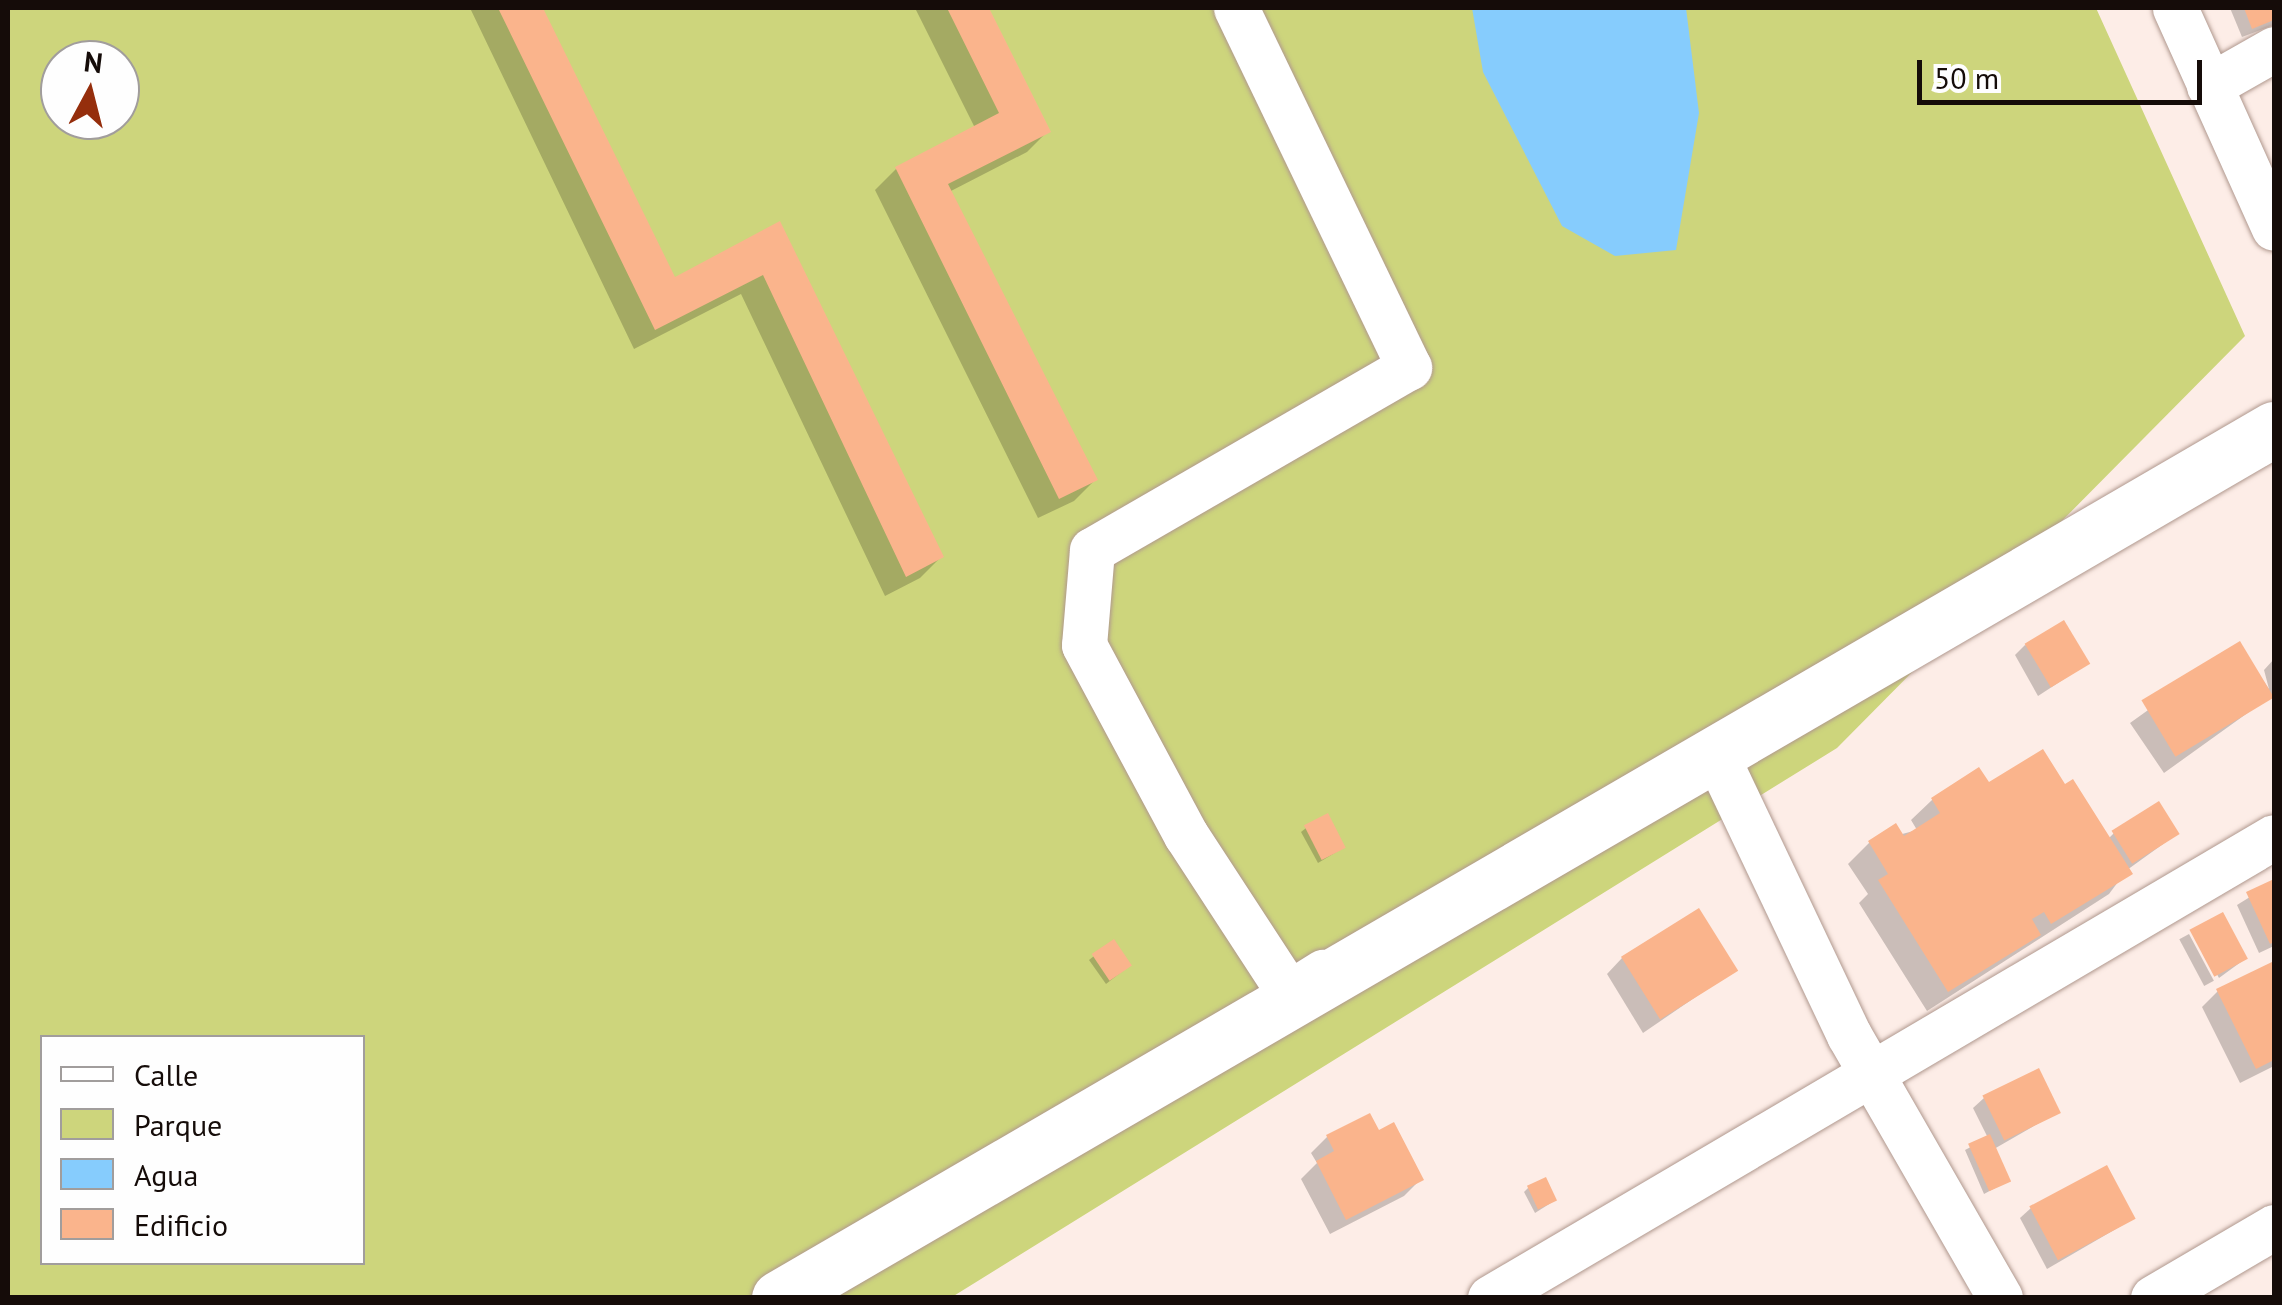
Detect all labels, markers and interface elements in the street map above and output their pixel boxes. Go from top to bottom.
north arrow [40,40,140,140]
scale bar [1922,40,2207,102]
text: N [82,42,105,81]
text: 50 m [1934,58,1999,97]
legend [40,1035,365,1265]
text: Calle [134,1055,198,1094]
text: Parque [134,1105,222,1144]
text: Agua [134,1155,198,1194]
text: Edificio [134,1205,228,1244]

